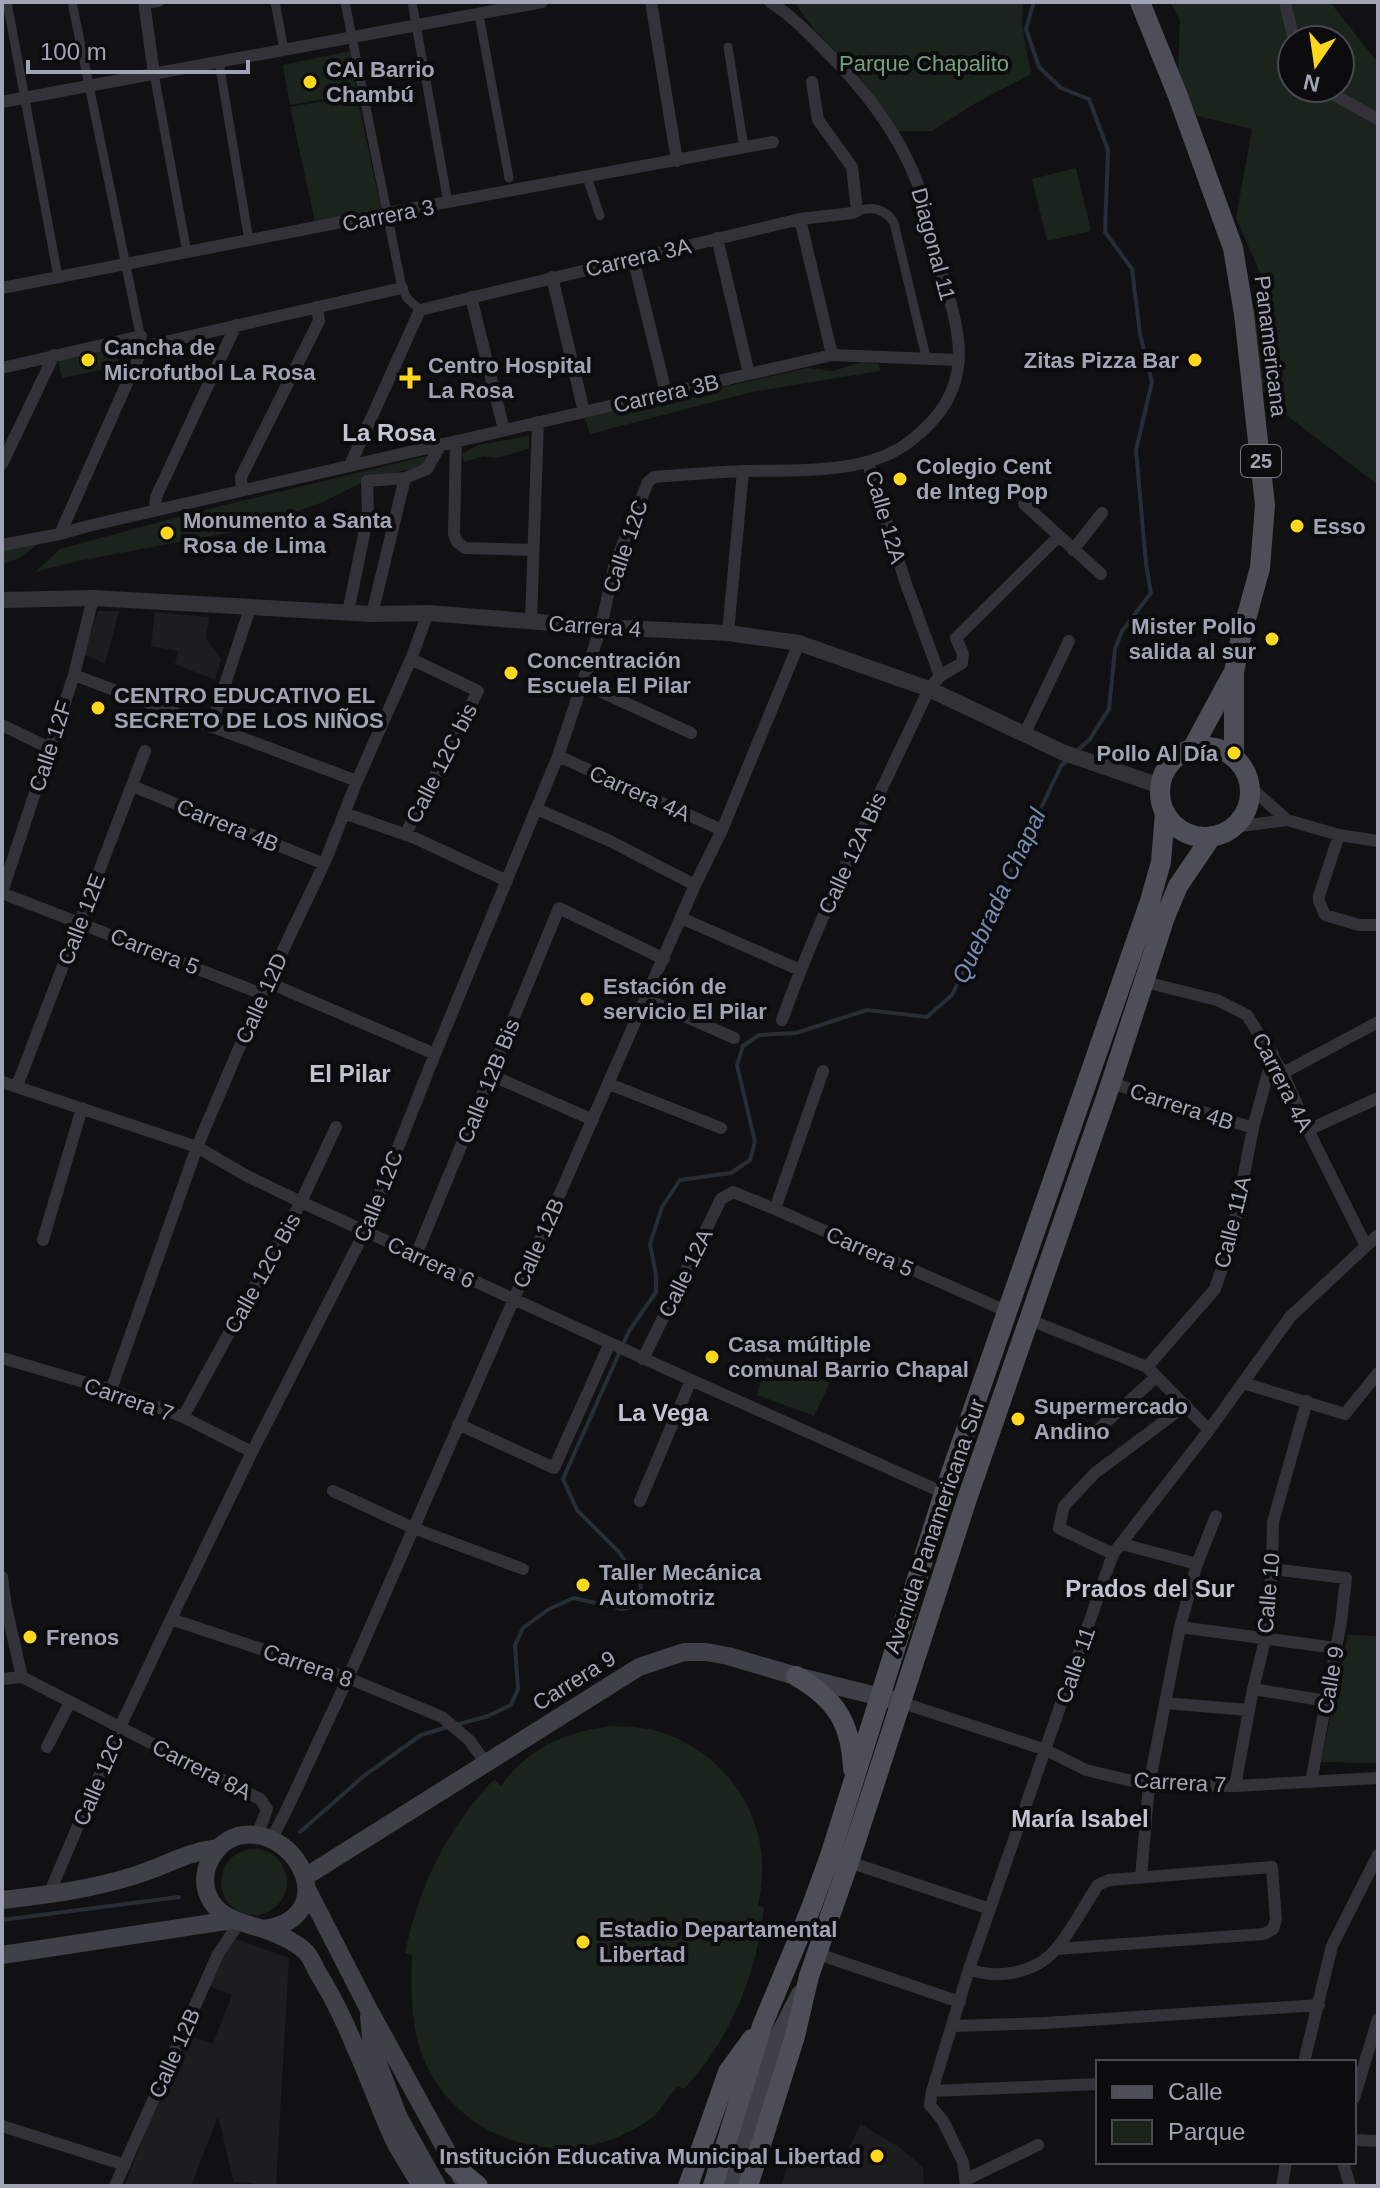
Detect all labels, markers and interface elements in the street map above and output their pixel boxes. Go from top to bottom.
scale bar [28,24,248,74]
north arrow [1276,24,1356,104]
text: 100 m [40,38,107,65]
park label: Parque Chapalito [839,51,1009,76]
place label: CAI Barrio Chambú [326,57,435,107]
text: N [1301,69,1322,97]
marker: CAI Barrio Chambú [301,73,319,91]
street label: Diagonal 11 [906,185,961,303]
street label: Carrera 3 [340,194,436,237]
street label: Carrera 3A [583,233,694,282]
street label: Panamericana [1249,274,1292,419]
place label: Cancha de Microfutbol La Rosa [104,335,316,385]
place label: Zitas Pizza Bar [1024,348,1179,373]
marker: Cancha de Microfutbol La Rosa [79,351,97,369]
marker: Zitas Pizza Bar [1186,351,1204,369]
place label: Centro Hospital La Rosa [428,353,592,403]
marker: Centro Hospital La Rosa [399,367,421,389]
street label: Carrera 3B [611,369,721,418]
district label: La Rosa [342,419,436,446]
road number: 25 [1241,445,1281,477]
place label: Colegio Cent de Integ Pop [916,454,1052,504]
street label: Calle 12A [860,468,911,567]
marker: Colegio Cent de Integ Pop [891,470,909,488]
street label: Calle 12C [598,496,653,596]
place label: Monumento a Santa Rosa de Lima [183,508,393,558]
place label: Esso [1313,514,1366,539]
marker: Esso [1288,517,1306,535]
marker: Monumento a Santa Rosa de Lima [158,524,176,542]
street label: Carrera 4 [548,611,642,642]
place label: Mister Pollo salida al sur [1129,614,1256,664]
marker: Mister Pollo salida al sur [1263,630,1281,648]
place label: Concentración Escuela El Pilar [527,648,691,698]
marker: Concentración Escuela El Pilar [502,664,520,682]
place label: CENTRO EDUCATIVO EL SECRETO DE LOS NIÑOS [114,683,384,733]
street label: Calle 12F [24,698,77,795]
marker: CENTRO EDUCATIVO EL SECRETO DE LOS NIÑOS [89,699,107,717]
street label: Calle 12C bis [401,699,482,827]
place label: Pollo Al Día [1097,741,1219,766]
marker: Pollo Al Día [1225,744,1243,762]
street label: Carrera 4A [586,760,694,827]
street label: Calle 12A Bis [813,789,891,918]
street label: Carrera 4B [173,794,282,857]
water label: Quebrada Chapal [946,804,1051,987]
street label: Calle 12E [53,870,110,968]
street label: Carrera 5 [107,923,203,980]
street label: Calle 12D [230,949,293,1047]
place label: Estación de servicio El Pilar [603,974,767,1024]
marker: Estación de servicio El Pilar [578,990,596,1008]
street label: Calle 12B Bis [452,1015,525,1147]
street label: Carrera 4A [1247,1029,1318,1136]
district label: El Pilar [309,1060,391,1087]
street label: Carrera 4B [1127,1078,1237,1135]
street label: Calle 12C [349,1147,408,1246]
street label: Calle 11A [1209,1173,1256,1271]
street label: Calle 12B [508,1195,569,1292]
street label: Calle 12C Bis [219,1209,306,1338]
street label: Carrera 5 [822,1221,917,1282]
street label: Calle 12A [653,1225,718,1322]
street label: Carrera 6 [383,1231,478,1293]
place label: Casa múltiple comunal Barrio Chapal [728,1332,969,1382]
marker: Casa múltiple comunal Barrio Chapal [703,1348,721,1366]
street label: Carrera 7 [81,1373,177,1426]
place label: Supermercado Andino [1034,1394,1188,1444]
street label: Avenida Panamericana Sur [879,1396,990,1657]
district label: La Vega [618,1399,709,1426]
marker: Supermercado Andino [1009,1410,1027,1428]
street label: Calle 10 [1253,1552,1284,1634]
place label: Taller Mecánica Automotriz [599,1560,762,1610]
district label: Prados del Sur [1065,1575,1235,1602]
marker: Taller Mecánica Automotriz [574,1576,592,1594]
street label: Calle 11 [1051,1624,1100,1707]
place label: Frenos [46,1625,119,1650]
marker: Frenos [21,1628,39,1646]
street label: Carrera 8 [260,1639,356,1692]
street label: Calle 9 [1312,1644,1349,1716]
street label: Carrera 9 [528,1645,620,1716]
street label: Calle 12C [68,1731,129,1830]
street label: Carrera 8A [148,1734,256,1805]
street label: Carrera 7 [1133,1768,1227,1797]
district label: María Isabel [1011,1805,1149,1832]
place label: Estadio Departamental Libertad [599,1917,837,1967]
marker: Estadio Departamental Libertad [574,1933,592,1951]
street label: Calle 12B [144,2005,205,2102]
legend [1096,2060,1356,2164]
text: Calle [1168,2078,1223,2105]
text: Parque [1168,2118,1245,2145]
place label: Institución Educativa Municipal Libertad [439,2144,861,2169]
marker: Institución Educativa Municipal Libertad [868,2147,886,2165]

